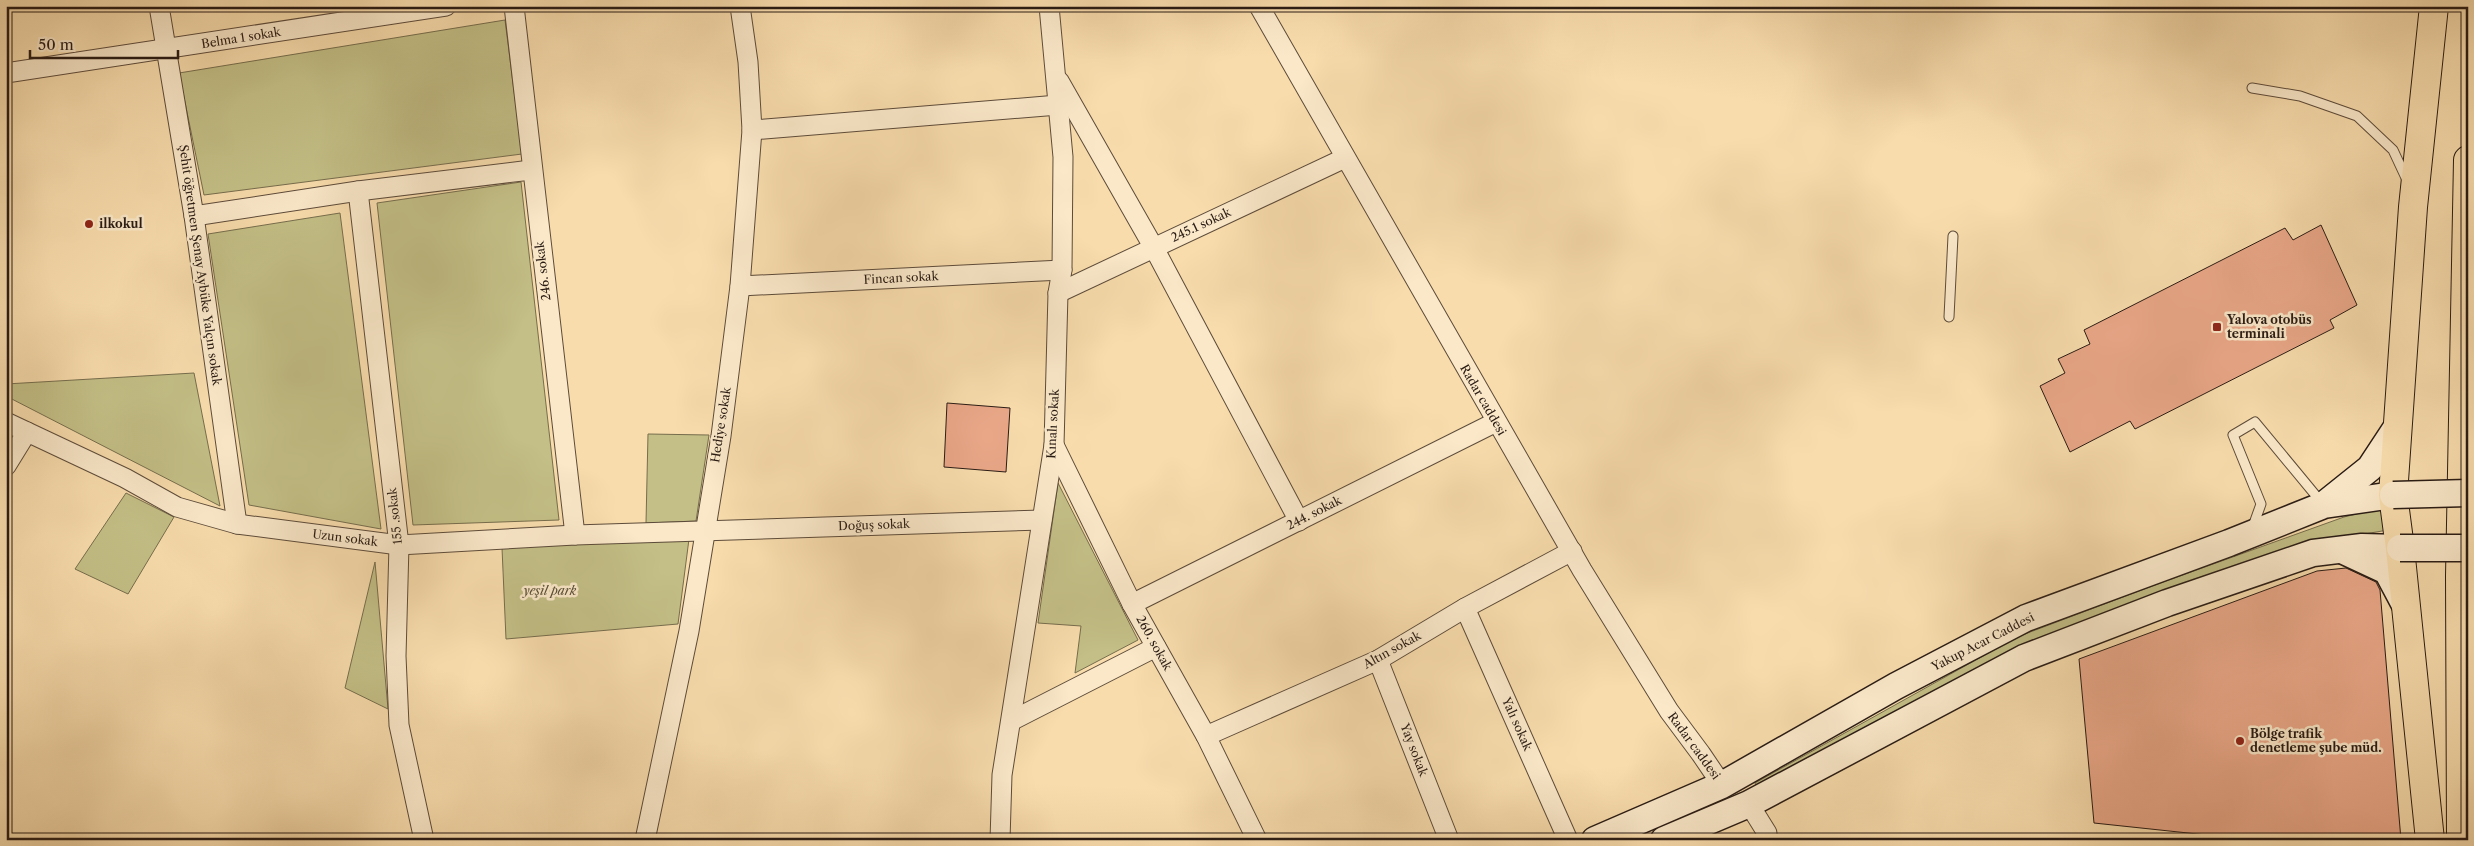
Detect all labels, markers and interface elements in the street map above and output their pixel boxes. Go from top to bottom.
street label: Belma 1 sokak [200,24,283,51]
scale bar [30,28,178,60]
text: 50 m [38,35,74,54]
street label: Şehit öğretmen Şenay Aybüke Yalçın sokak [176,144,225,387]
street label: 245.1 sokak [1168,204,1234,245]
place label: ilkokul [99,216,143,231]
marker: ilkokul [83,218,95,230]
street label: 246. sokak [531,239,554,302]
street label: Fincan sokak [863,268,940,287]
place label: Yalova otobüs terminali [2226,312,2312,341]
marker: Yalova otobüs terminali [2211,321,2223,333]
street label: Radar caddesi [1457,362,1510,438]
street label: Hediye sokak [707,385,734,464]
street label: Kınalı sokak [1043,388,1062,459]
street label: 155 .sokak [384,486,405,545]
street label: 244. sokak [1284,492,1345,533]
street label: Doğuş sokak [838,516,911,533]
street label: Uzun sokak [312,526,380,549]
park label: yeşil park [522,583,577,598]
street label: Yakup Acar Caddesi [1928,609,2037,674]
street label: 260. sokak [1133,613,1176,674]
street label: Altın sokak [1359,627,1424,672]
street label: Yalı sokak [1499,694,1536,754]
street label: Radar caddesi [1665,709,1724,783]
street label: Yay sokak [1397,720,1432,779]
place label: Bölge trafik denetleme şube müd. [2250,726,2382,755]
marker: Bölge trafik denetleme şube müd. [2234,735,2246,747]

